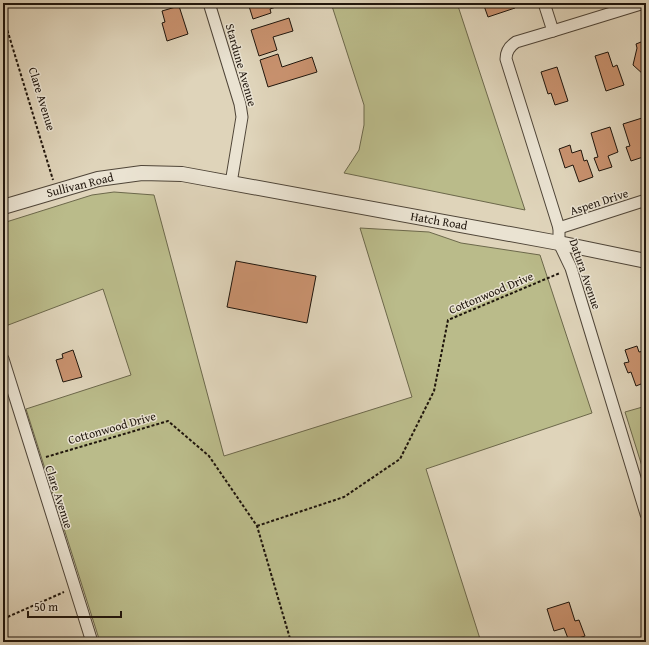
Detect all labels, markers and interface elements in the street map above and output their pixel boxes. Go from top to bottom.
street label: Stardune Avenue [222,21,262,109]
street label: Clare Avenue [25,65,60,133]
street label: Sullivan Road [45,168,116,201]
street label: Aspen Drive [567,184,631,219]
street label: Hatch Road [409,207,469,234]
street label: Datura Avenue [565,236,606,312]
street label: Cottonwood Drive [446,267,536,318]
street label: Cottonwood Drive [66,407,158,448]
street label: Clare Avenue [41,463,78,531]
scale bar [28,593,121,619]
text: 50 m [34,598,58,615]

